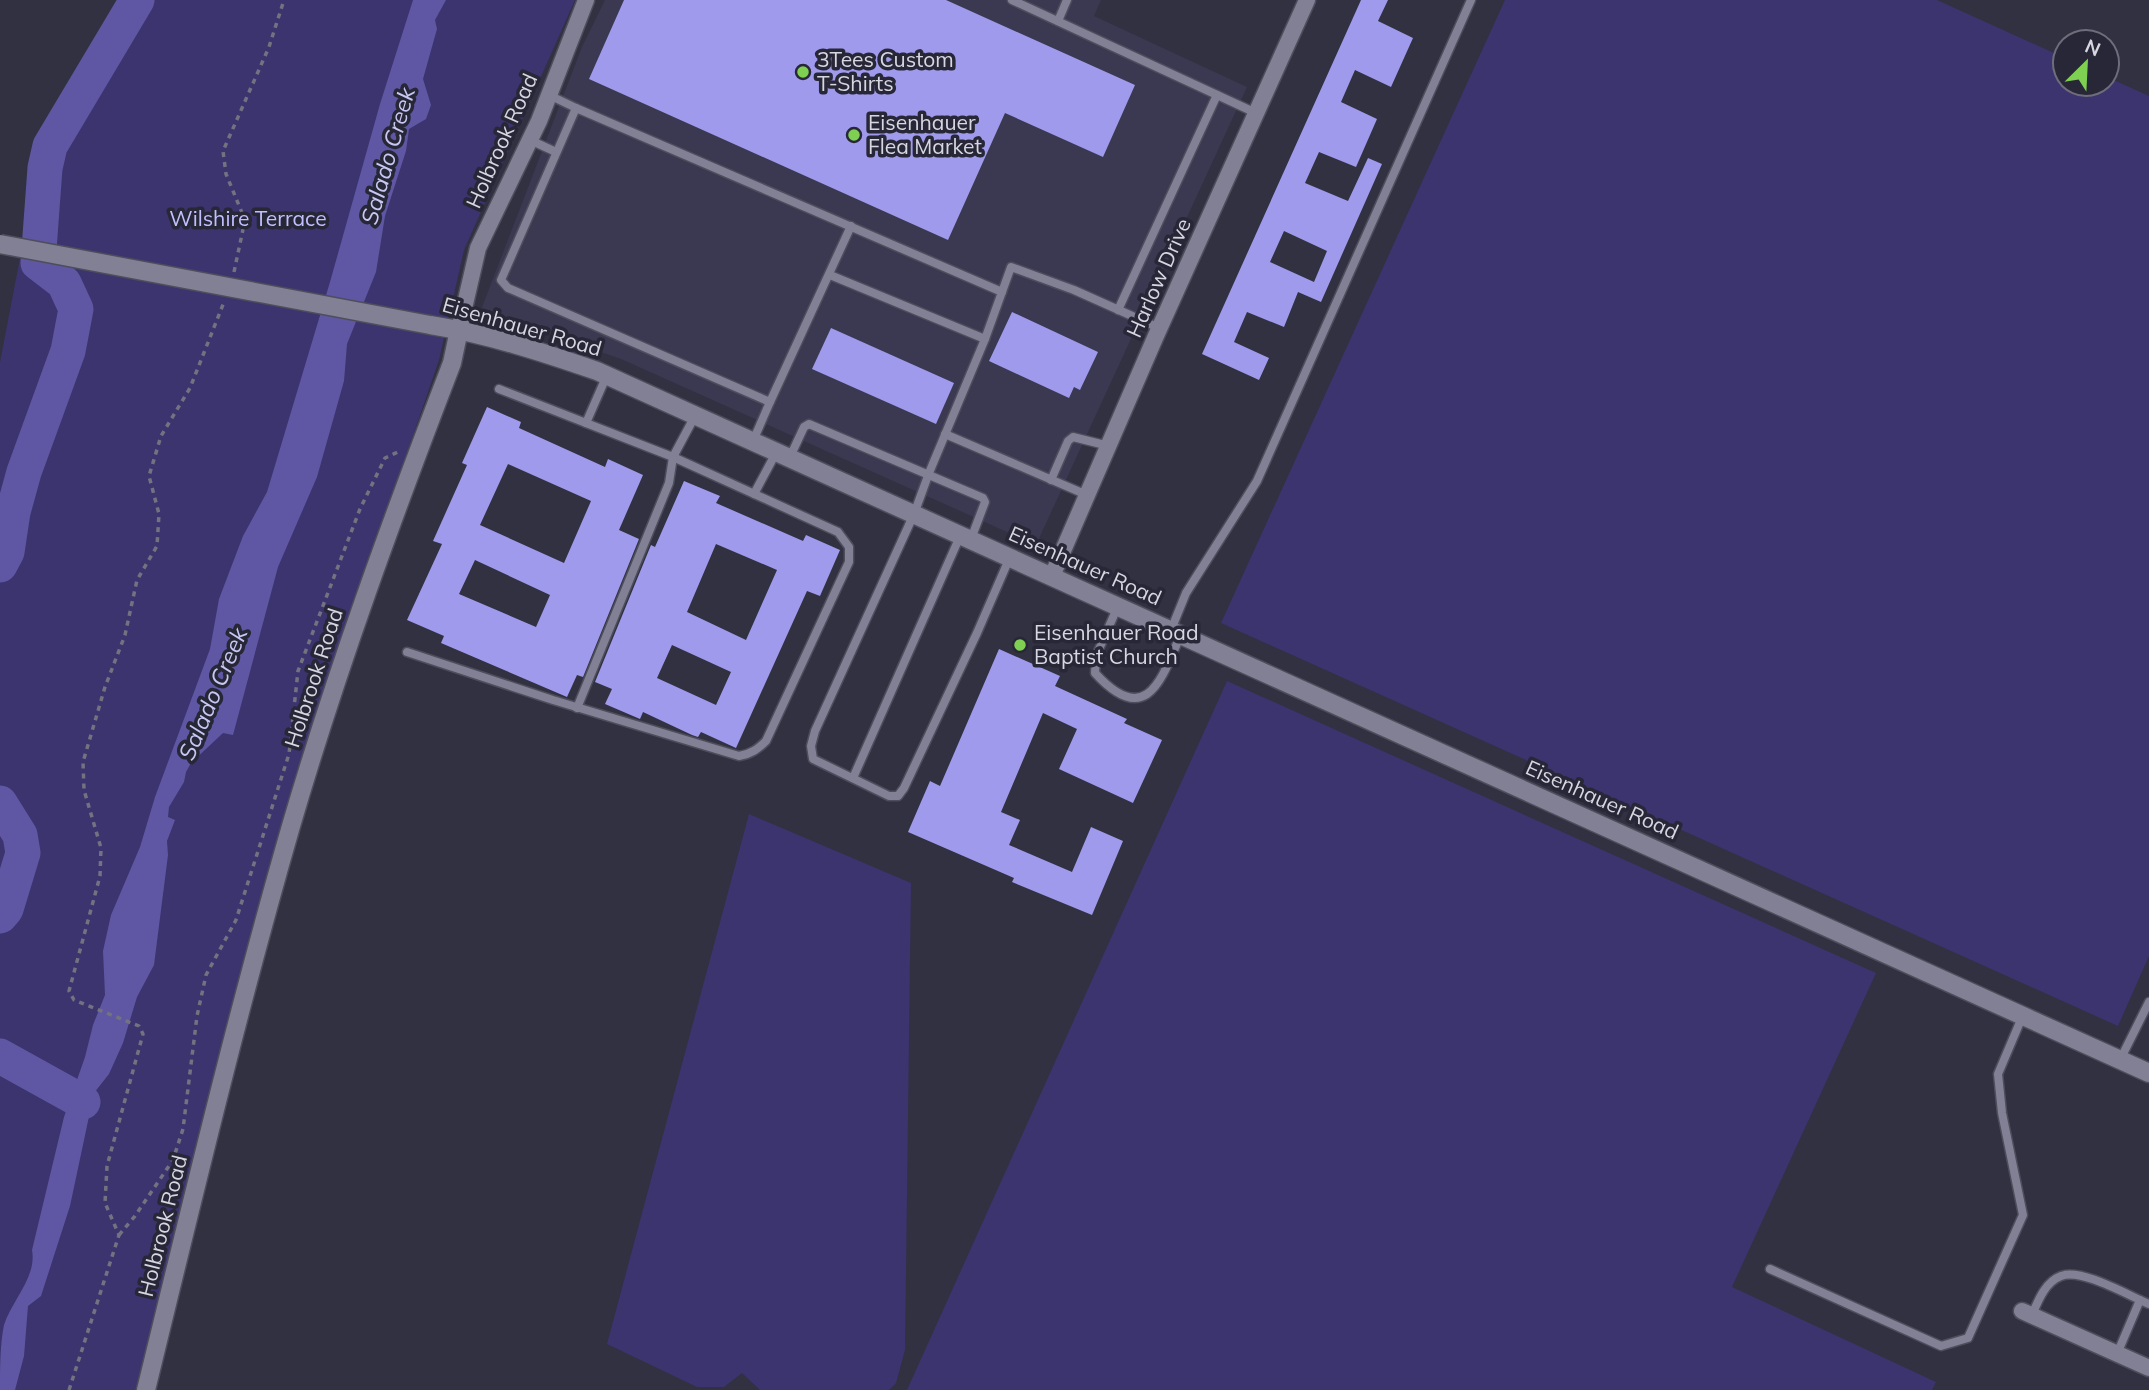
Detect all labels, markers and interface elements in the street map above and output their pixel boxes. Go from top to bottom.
north arrow [2051,28,2121,98]
text: N [2081,34,2104,61]
place label: 3Tees Custom T-Shirts [817,46,954,96]
marker: 3Tees Custom T-Shirts [795,64,811,80]
street label: Holbrook Road [460,69,542,212]
water label: Salado Creek [354,83,421,228]
place label: Eisenhauer Flea Market [868,109,982,159]
marker: Eisenhauer Flea Market [846,127,862,143]
park label: Wilshire Terrace [169,205,327,231]
street label: Harlow Drive [1120,214,1196,341]
street label: Eisenhauer Road [440,291,605,361]
street label: Eisenhauer Road [1005,520,1166,610]
street label: Holbrook Road [278,605,348,751]
place label: Eisenhauer Road Baptist Church [1034,619,1199,669]
water label: Salado Creek [172,622,254,764]
marker: Eisenhauer Road Baptist Church [1012,637,1028,653]
street label: Eisenhauer Road [1522,754,1683,844]
street label: Holbrook Road [132,1152,192,1299]

